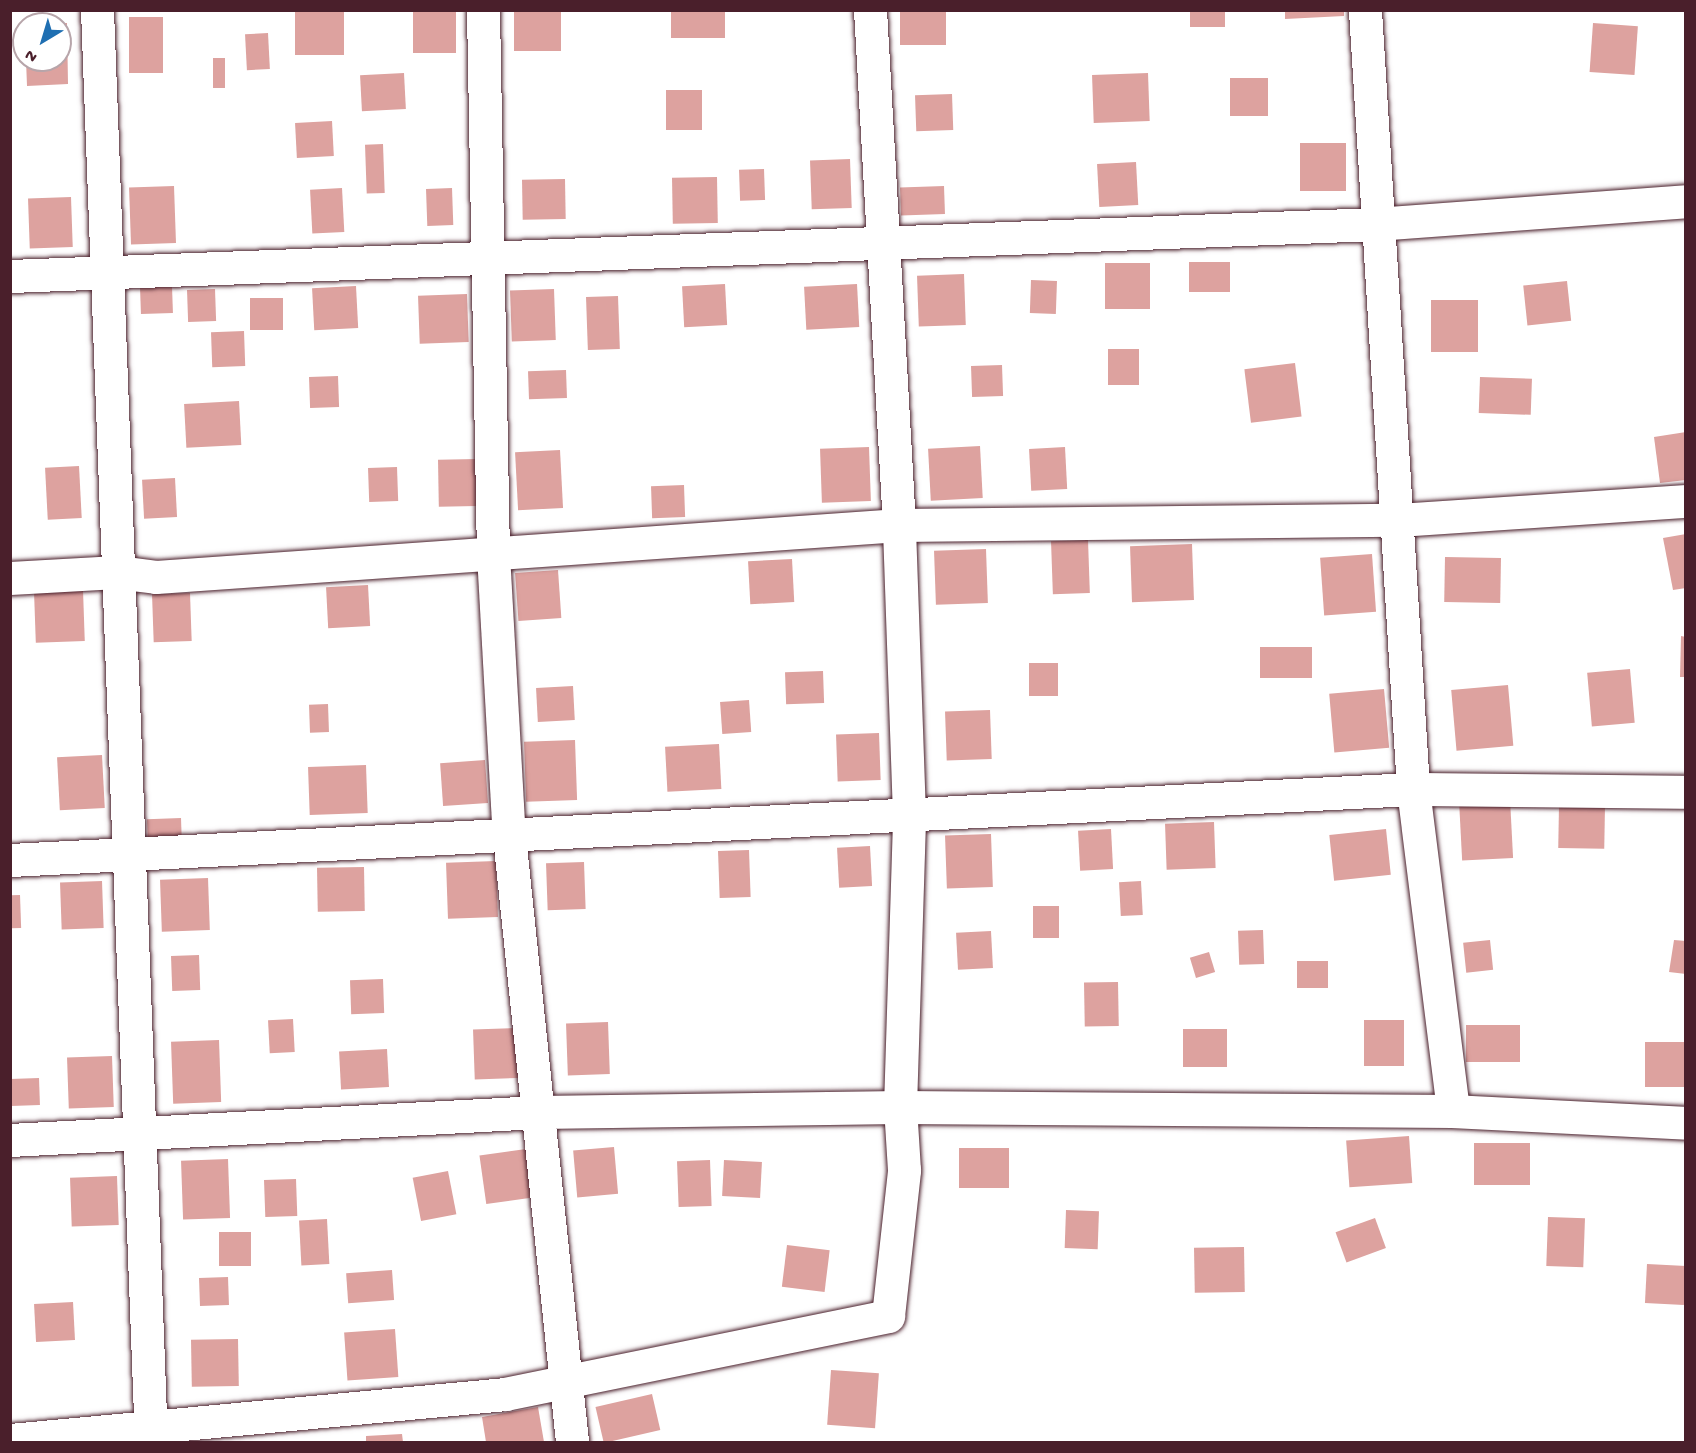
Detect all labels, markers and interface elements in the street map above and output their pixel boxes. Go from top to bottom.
north arrow [12,12,72,72]
text: N [22,44,42,66]

